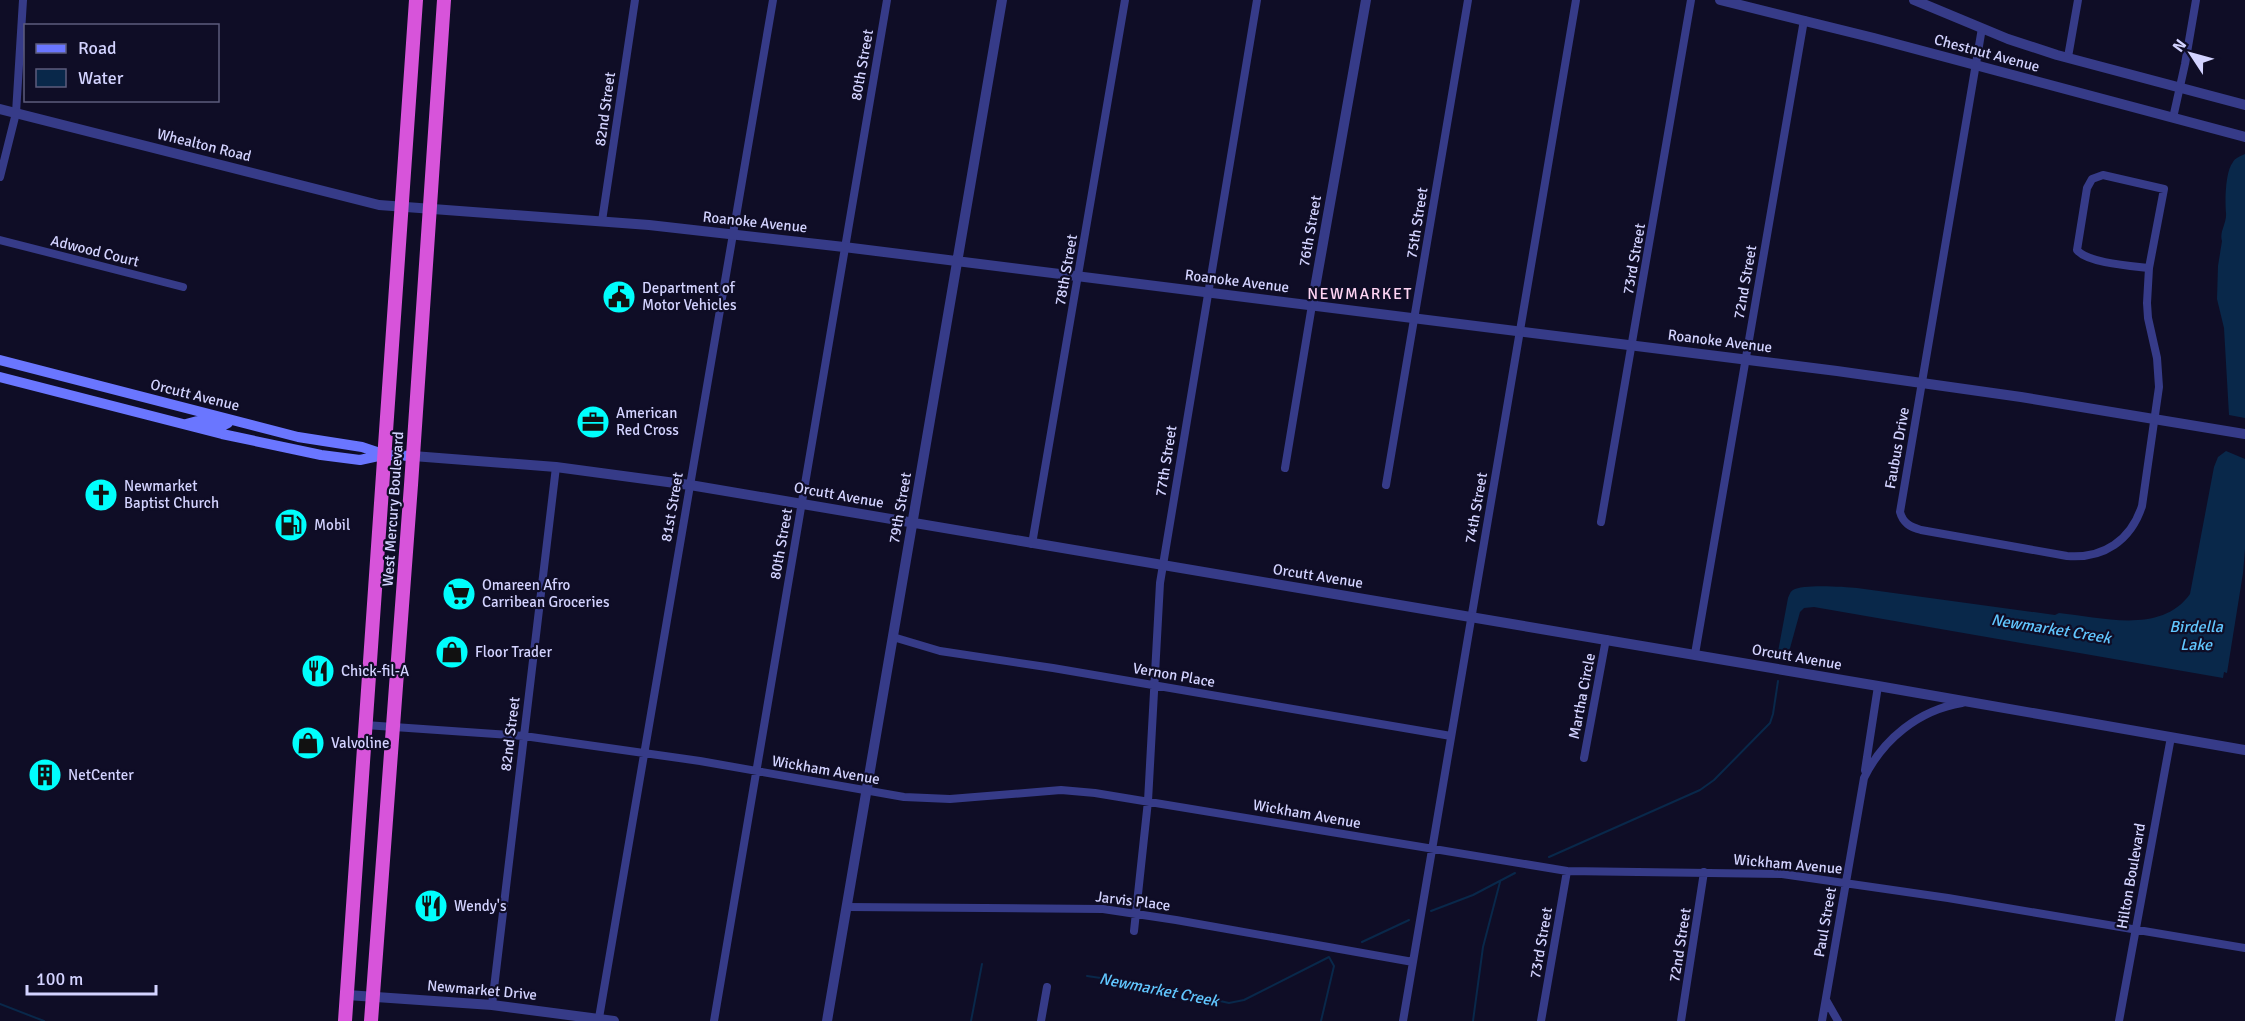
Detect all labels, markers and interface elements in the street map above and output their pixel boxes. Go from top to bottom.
legend [24,24,219,102]
north arrow [2161,24,2221,84]
street label: 80th Street [847,28,877,102]
street label: Chestnut Avenue [1932,30,2042,76]
text: N [2168,35,2191,56]
text: Road [78,37,117,59]
text: Water [78,67,124,89]
street label: 82nd Street [591,71,619,147]
street label: Whealton Road [155,125,253,165]
street label: 75th Street [1402,186,1432,260]
street label: 76th Street [1295,194,1325,268]
street label: Roanoke Avenue [702,208,808,236]
street label: 73rd Street [1619,222,1649,296]
street label: Adwood Court [49,231,141,271]
street label: 78th Street [1051,233,1081,307]
street label: 72nd Street [1730,244,1760,320]
street label: Roanoke Avenue [1184,266,1290,296]
public building icon: Department of Motor Vehicles [601,279,637,315]
place label: Department of Motor Vehicles [642,279,737,314]
district label: NEWMARKET [1307,284,1413,304]
street label: Roanoke Avenue [1667,326,1773,356]
street label: Orcutt Avenue [149,375,241,415]
office icon: American Red Cross [575,404,611,440]
place label: American Red Cross [616,404,679,439]
street label: Faubus Drive [1881,406,1913,490]
street label: 77th Street [1151,424,1181,498]
street label: West Mercury Boulevard [379,431,407,587]
street label: 81st Street [657,471,687,543]
street label: 79th Street [885,471,915,545]
street label: 74th Street [1461,471,1491,545]
church icon: Newmarket Baptist Church [83,477,119,513]
place label: Newmarket Baptist Church [124,477,219,512]
street label: Orcutt Avenue [793,478,885,512]
fuel station icon: Mobil [273,507,309,543]
street label: 80th Street [766,507,796,581]
place label: Mobil [314,516,350,534]
street label: Orcutt Avenue [1272,560,1364,592]
supermarket icon: Omareen Afro Carribean Groceries [441,576,477,612]
place label: Omareen Afro Carribean Groceries [482,576,610,611]
water label: Newmarket Creek [1990,610,2114,649]
water label: Birdella Lake [2169,617,2224,655]
shop icon: Floor Trader [434,634,470,670]
street label: Orcutt Avenue [1751,640,1843,674]
place label: Floor Trader [475,643,553,661]
street label: Martha Circle [1565,652,1599,740]
restaurant icon: Chick-fil-A [300,653,336,689]
street label: Vernon Place [1131,659,1217,691]
place label: Chick-fil-A [341,662,409,680]
street label: 82nd Street [497,696,523,772]
shop icon: Valvoline [290,725,326,761]
place label: Valvoline [331,734,389,752]
street label: Wickham Avenue [771,752,881,788]
building icon: NetCenter [27,757,63,793]
place label: NetCenter [68,766,134,784]
street label: Wickham Avenue [1252,796,1362,832]
street label: Hilton Boulevard [2113,822,2149,930]
street label: Wickham Avenue [1733,850,1843,878]
street label: Paul Street [1810,886,1840,958]
street label: Jarvis Place [1094,887,1172,915]
restaurant icon: Wendy's [413,888,449,924]
place label: Wendy's [454,897,507,915]
street label: 73rd Street [1526,906,1556,980]
street label: 72nd Street [1665,907,1695,983]
scale bar [27,958,156,996]
text: 100 m [36,968,83,990]
water label: Newmarket Creek [1098,969,1222,1012]
street label: Newmarket Drive [426,976,538,1004]

